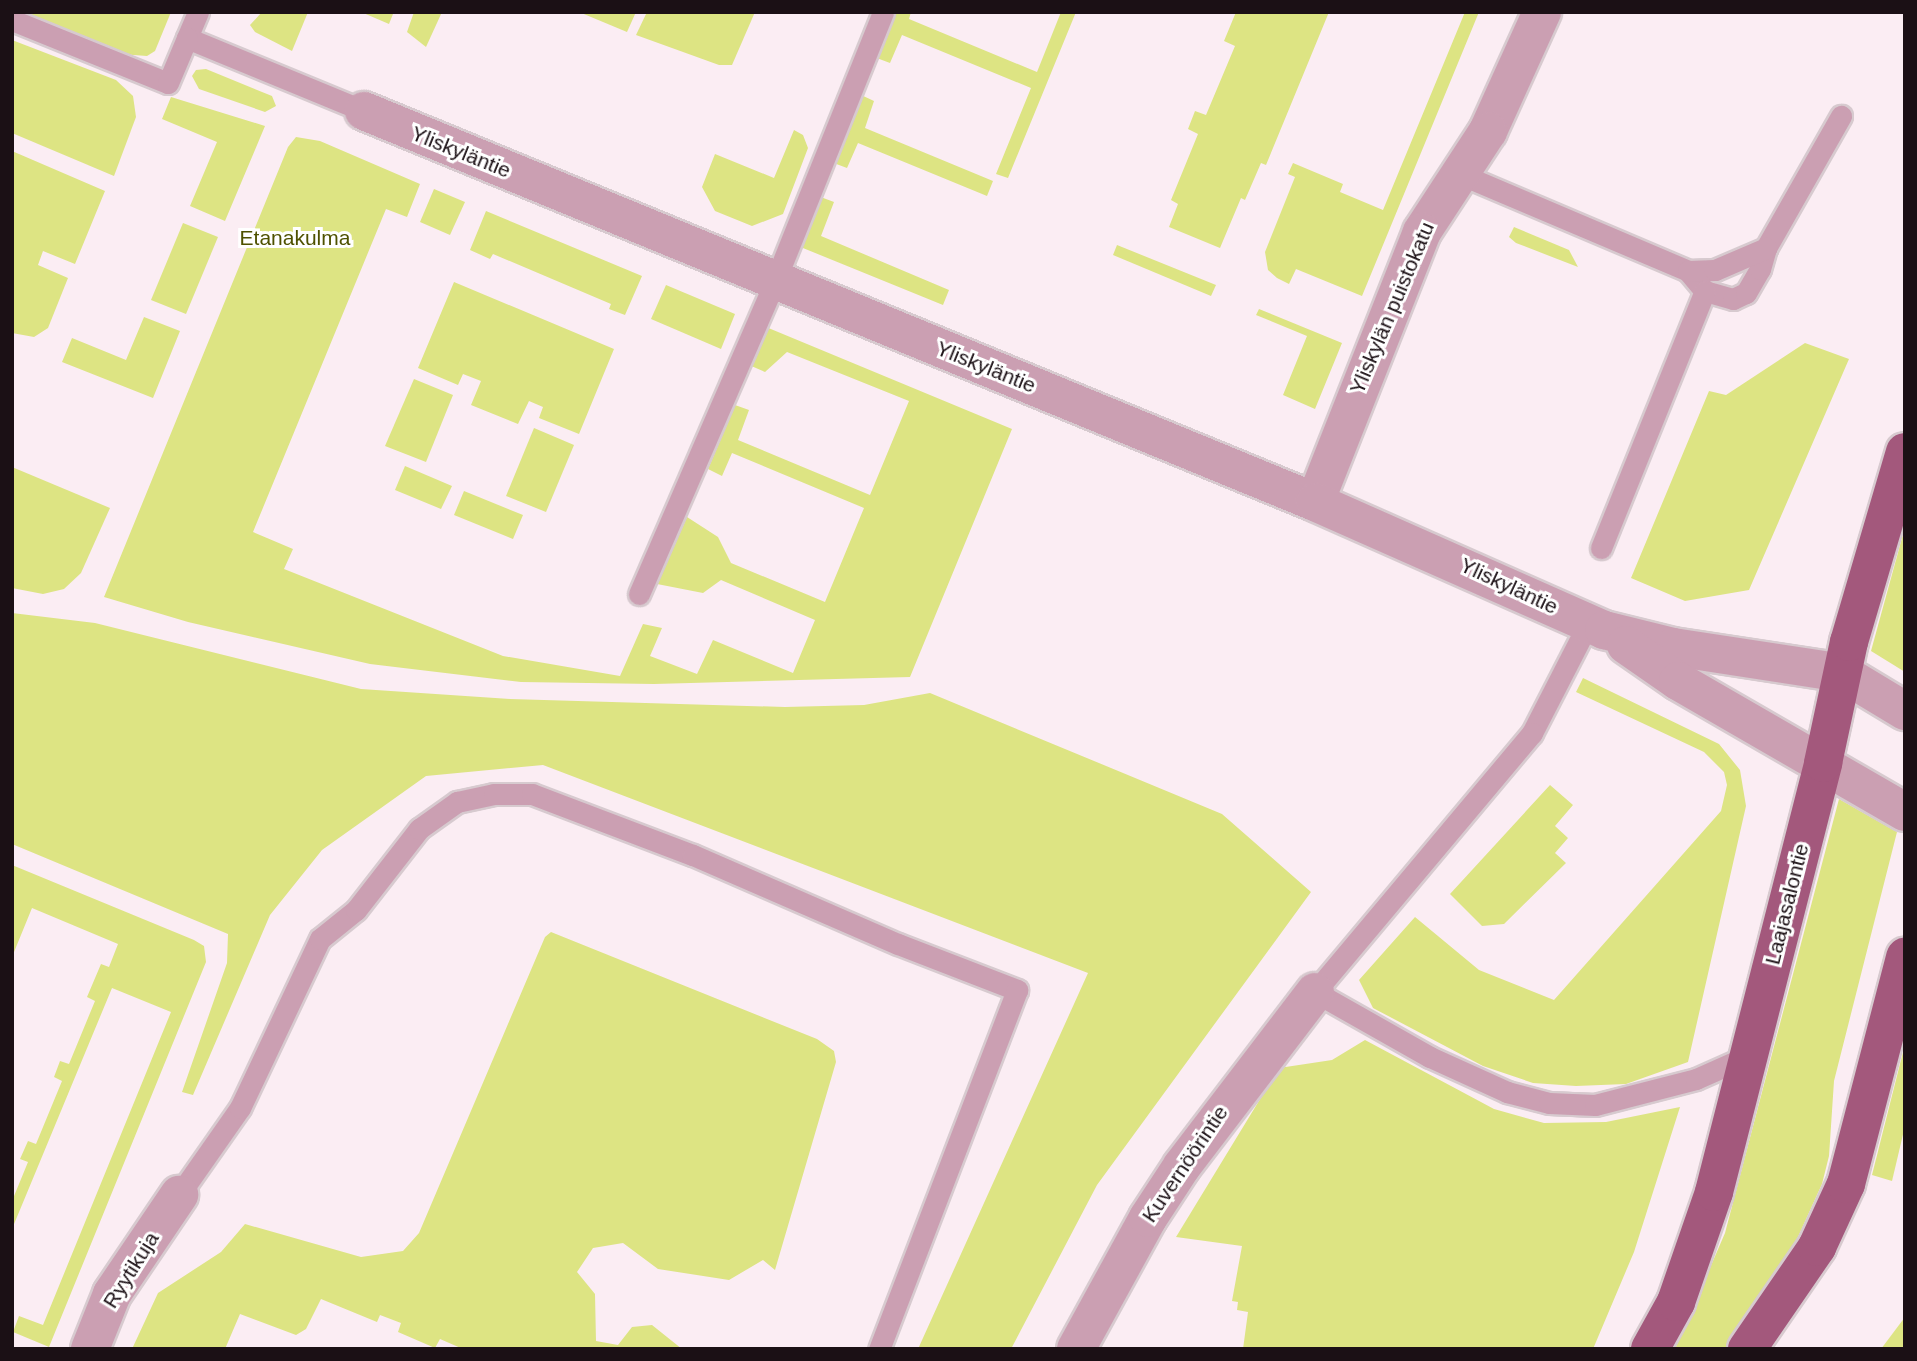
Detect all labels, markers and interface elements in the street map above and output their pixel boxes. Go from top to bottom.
street label: Yliskyläntie [408,121,514,183]
street label: Yliskylän puistokatu [1344,218,1440,398]
park label: Etanakulma [240,225,350,251]
street label: Yliskyläntie [933,336,1039,398]
street label: Yliskyläntie [1456,552,1562,620]
street label: Laajasalontie [1760,841,1814,967]
street label: Kuvernöörintie [1137,1101,1233,1227]
street label: Ryytikuja [98,1227,164,1313]

